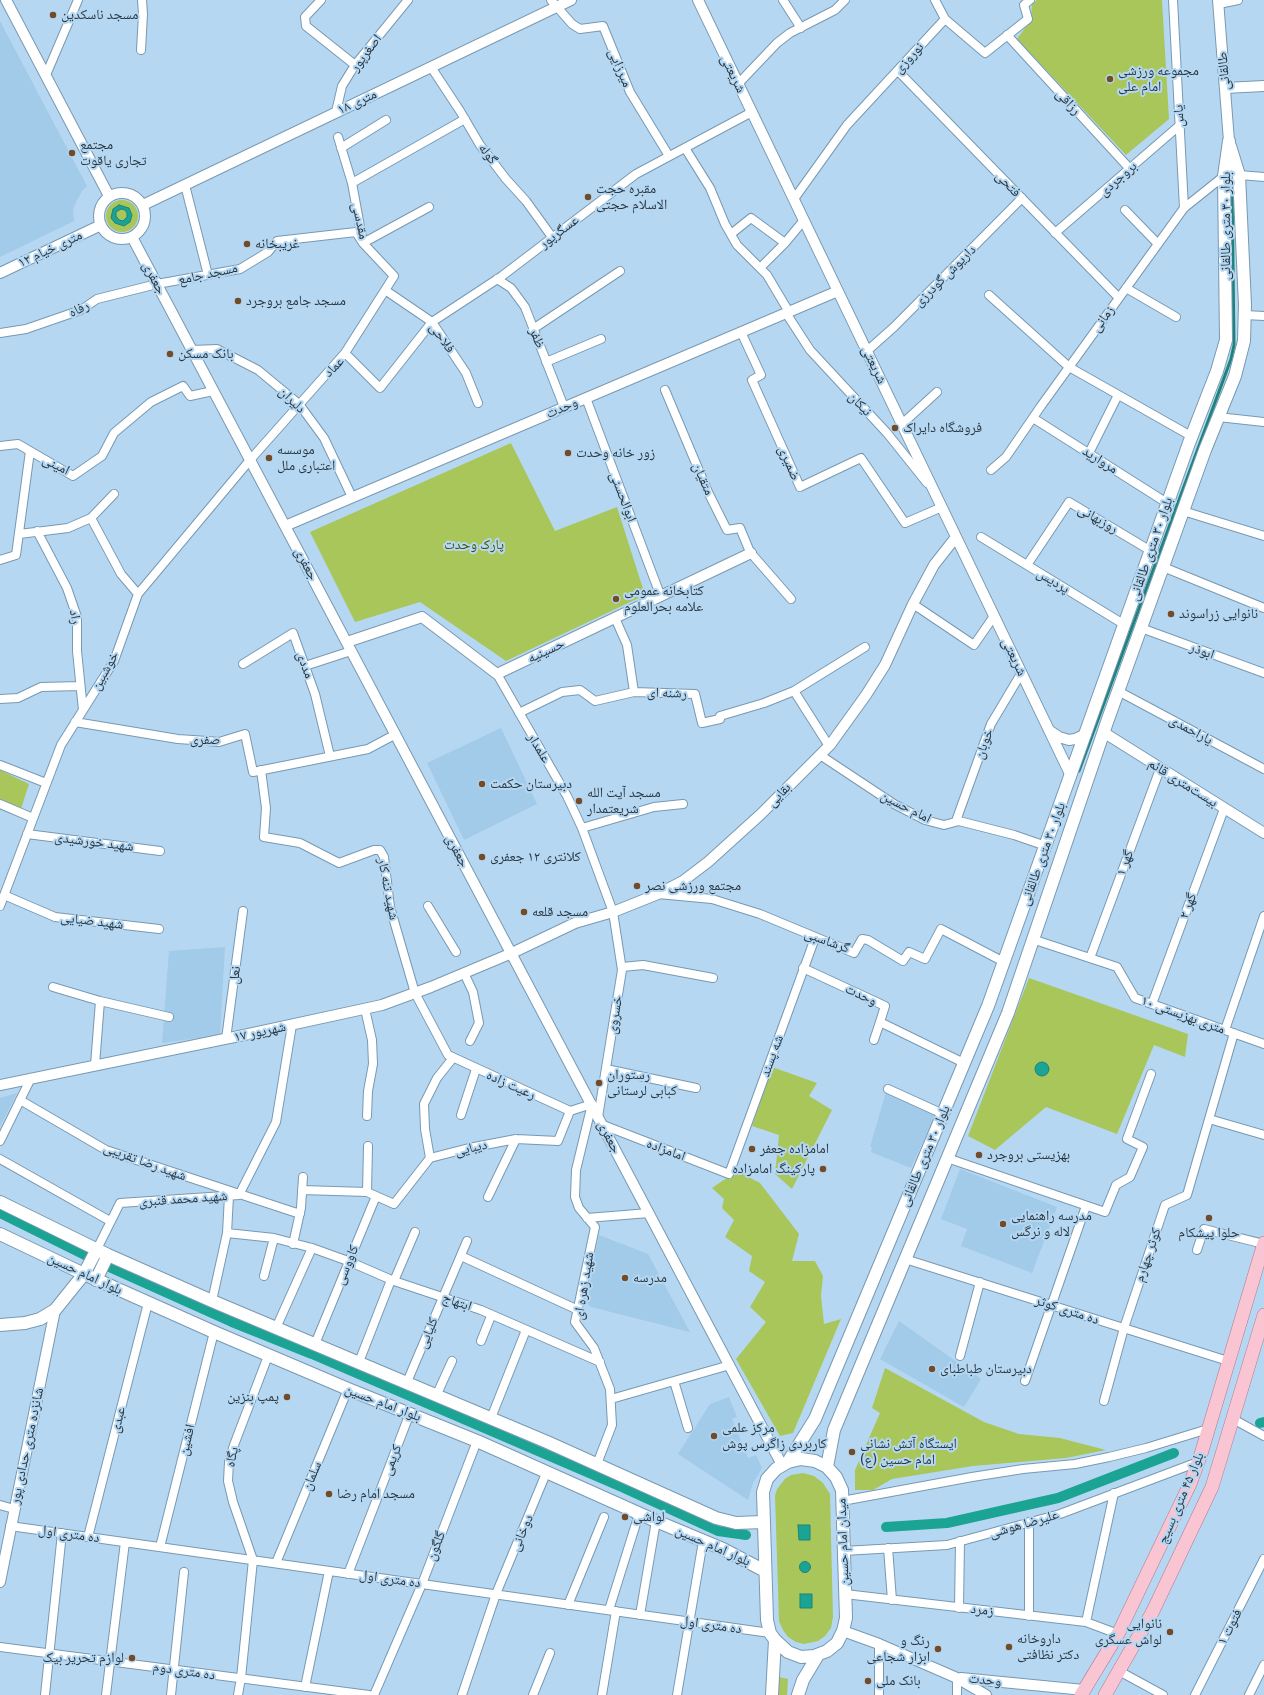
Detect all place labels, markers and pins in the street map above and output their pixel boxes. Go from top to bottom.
place label: مسجد ناسکدین [61,7,138,23]
marker: مسجد ناسکدین [48,10,58,20]
place label: مجموعه ورزشی امام علی [1118,63,1199,96]
marker: مجموعه ورزشی امام علی [1105,74,1115,84]
place label: مجتمع تجاری یاقوت [80,137,146,170]
marker: مجتمع تجاری یاقوت [67,148,77,158]
place label: مقبره حجت الاسلام حجتی [596,181,667,214]
marker: مقبره حجت الاسلام حجتی [583,192,593,202]
place label: غریبخانه [255,236,300,252]
marker: غریبخانه [242,239,252,249]
place label: مسجد جامع بروجرد [246,293,346,309]
marker: مسجد جامع بروجرد [233,296,243,306]
place label: بانک مسکن [178,346,234,362]
marker: بانک مسکن [165,349,175,359]
place label: فروشگاه دایراک [903,420,982,436]
marker: فروشگاه دایراک [890,423,900,433]
place label: موسسه اعتباری ملل [277,442,335,474]
place label: زور خانه وحدت [576,445,655,461]
marker: زور خانه وحدت [563,448,573,458]
marker: موسسه اعتباری ملل [264,453,274,463]
place label: کتابخانه عمومی علامه بحرالعلوم [624,583,704,616]
marker: کتابخانه عمومی علامه بحرالعلوم [611,594,621,604]
place label: نانوایی زراسوند [1179,606,1258,622]
marker: نانوایی زراسوند [1166,609,1176,619]
place label: دبیرستان حکمت [490,776,572,792]
marker: دبیرستان حکمت [477,779,487,789]
place label: مسجد آیت الله شریعتمدار [587,785,661,818]
marker: مسجد آیت الله شریعتمدار [574,796,584,806]
place label: کلانتری ۱۲ جعفری [490,849,581,865]
marker: کلانتری ۱۲ جعفری [477,852,487,862]
place label: مجتمع ورزشی نصر [645,878,741,894]
marker: مجتمع ورزشی نصر [632,881,642,891]
place label: مسجد قلعه [532,904,588,920]
marker: مسجد قلعه [519,907,529,917]
place label: رستوران کبابی لرستانی [607,1067,677,1100]
marker: رستوران کبابی لرستانی [594,1078,604,1088]
place label: امامزاده جعفر [760,1141,829,1157]
marker: امامزاده جعفر [747,1144,757,1154]
place label: بهزیستی بروجرد [987,1147,1070,1163]
marker: بهزیستی بروجرد [974,1150,984,1160]
place label: پارکینگ امامزاده [732,1161,815,1177]
marker: پارکینگ امامزاده [818,1164,828,1174]
place label: مدرسه راهنمایی لاله و نرگس [1011,1208,1092,1240]
marker: حلوا پیشکام [1204,1213,1214,1223]
marker: مدرسه راهنمایی لاله و نرگس [998,1219,1008,1229]
place label: حلوا پیشکام [1178,1225,1240,1241]
place label: مدرسه [633,1270,667,1286]
marker: مدرسه [620,1273,630,1283]
place label: دبیرستان طباطبای [940,1361,1032,1377]
marker: دبیرستان طباطبای [927,1364,937,1374]
place label: پمپ بنزین [227,1389,279,1405]
marker: پمپ بنزین [282,1392,292,1402]
place label: مرکز علمی کاربردی زاگرس پوش [722,1420,827,1452]
marker: مرکز علمی کاربردی زاگرس پوش [709,1431,719,1441]
place label: ایستگاه آتش نشانی امام حسین (ع) [860,1436,957,1468]
marker: ایستگاه آتش نشانی امام حسین (ع) [847,1447,857,1457]
place label: مسجد امام رضا [337,1486,415,1502]
marker: مسجد امام رضا [324,1489,334,1499]
place label: لواشی [633,1509,665,1525]
marker: لواشی [620,1512,630,1522]
place label: نانوایی لواش عسگری [1095,1616,1162,1648]
marker: نانوایی لواش عسگری [1165,1627,1175,1637]
place label: داروخانه دکتر نظافتی [1017,1631,1079,1664]
place label: رنگ و ابزار شجاعی [867,1633,930,1666]
marker: داروخانه دکتر نظافتی [1004,1642,1014,1652]
marker: رنگ و ابزار شجاعی [933,1644,943,1654]
place label: لوازم تحریر بیک [43,1650,124,1666]
marker: لوازم تحریر بیک [127,1653,137,1663]
place label: بانک ملی [876,1673,921,1689]
marker: بانک ملی [863,1676,873,1686]

